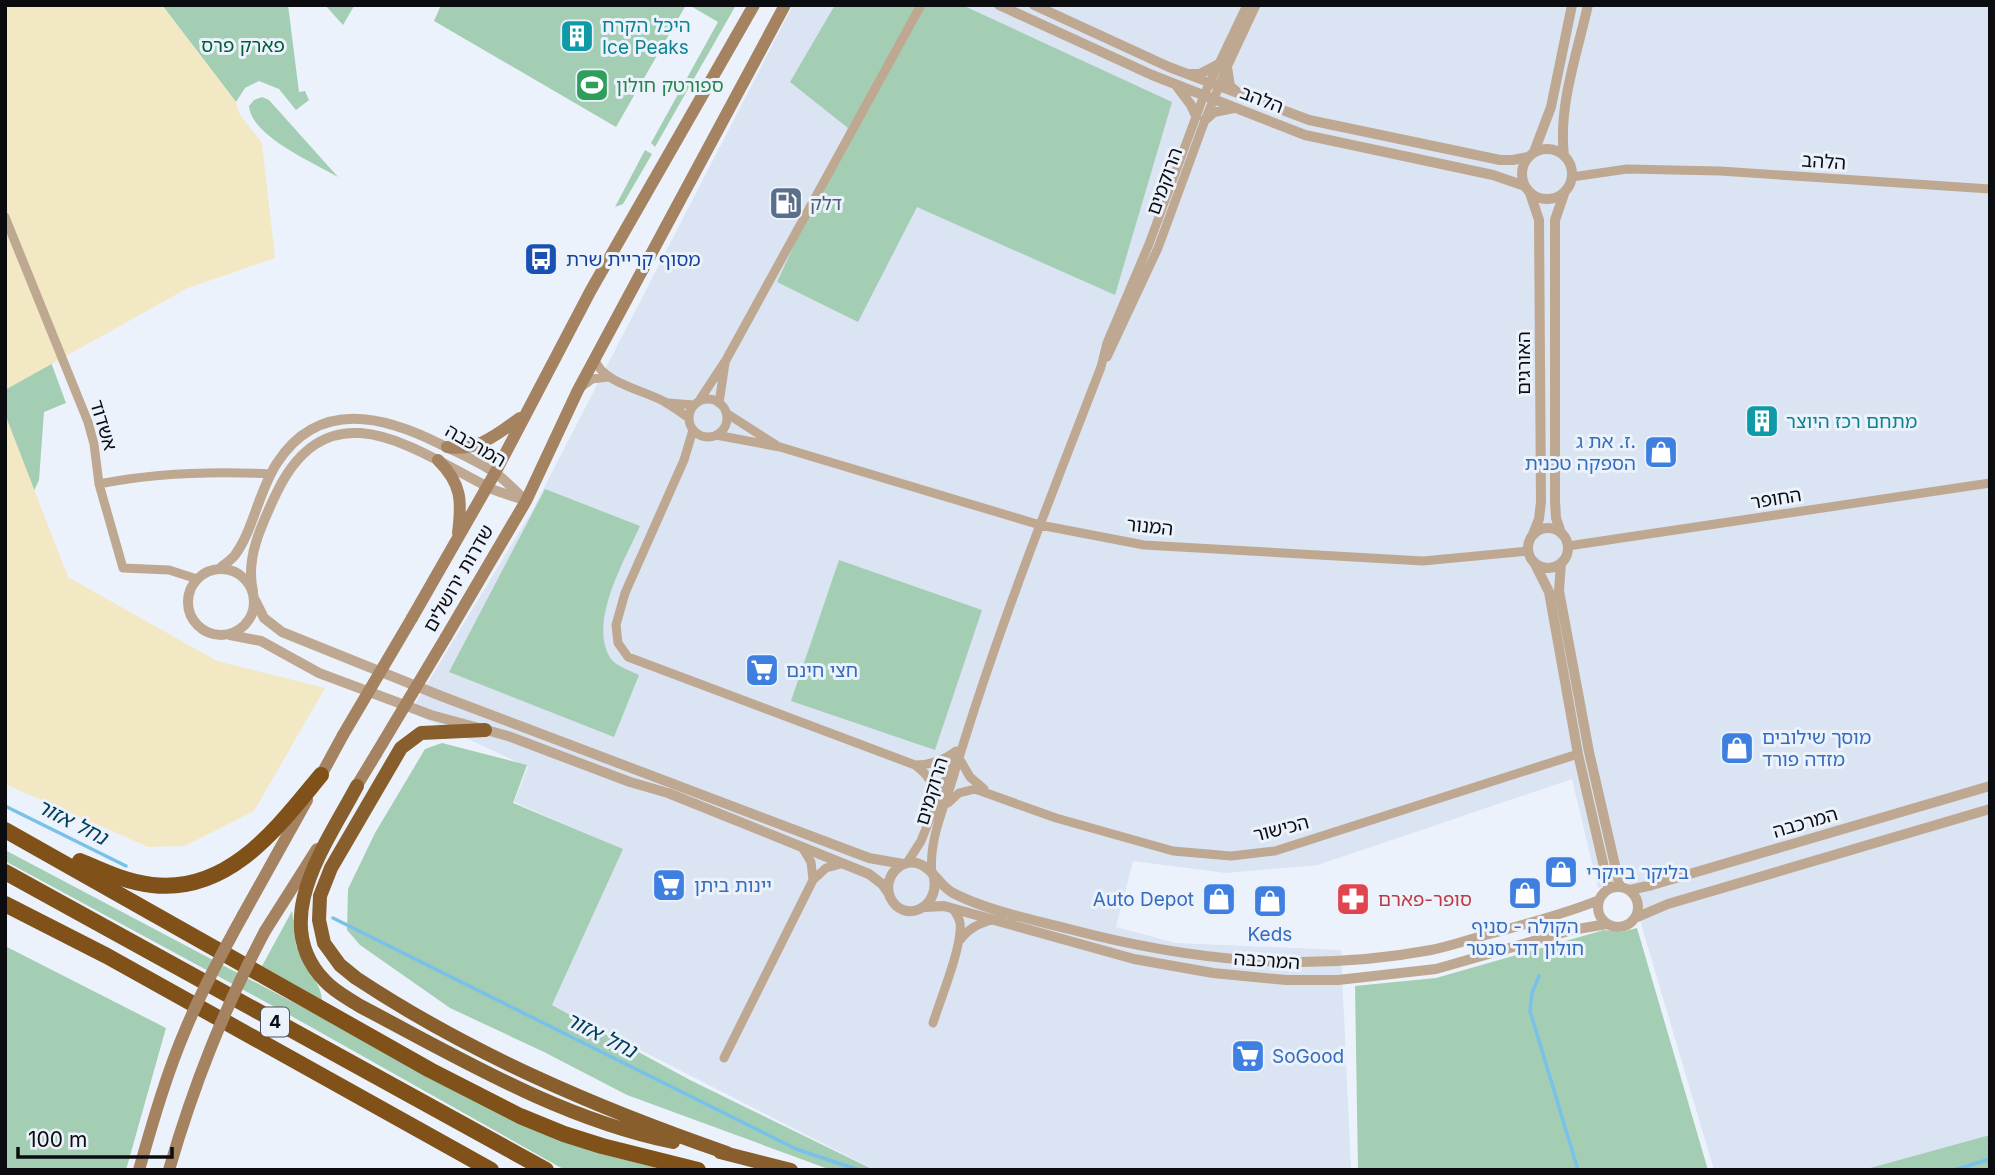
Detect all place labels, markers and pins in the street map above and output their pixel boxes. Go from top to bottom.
place label: היכל הקרח Ice Peaks [602,14,691,59]
building icon: היכל הקרח Ice Peaks [558,17,596,55]
sports icon: ספורטק חולון [573,66,611,104]
place label: ספורטק חולון [616,74,724,97]
fuel station icon: דלק [767,184,805,222]
place label: דלק [810,192,842,215]
bus stop icon: מסוף קריית שרת [522,240,560,278]
place label: מסוף קריית שרת [566,248,701,271]
building icon: מתחם רכז היוצר [1743,402,1781,440]
place label: מתחם רכז היוצר [1786,410,1917,433]
place label: ז. את ג. הספקה טכנית [1525,430,1636,475]
shop icon: ז. את ג. הספקה טכנית [1642,433,1680,471]
supermarket icon: חצי חינם [743,651,781,689]
place label: חצי חינם [786,659,858,682]
place label: מוסך שילובים מזדה פורד [1762,726,1871,771]
shop icon: מוסך שילובים מזדה פורד [1718,729,1756,767]
shop icon: בליקר בייקרי [1542,853,1580,891]
place label: בליקר בייקרי [1586,861,1689,884]
supermarket icon: יינות ביתן [650,866,688,904]
place label: יינות ביתן [694,874,772,897]
shop icon: הקולה - סניף חולון דוד סנטר [1506,874,1544,912]
shop icon: Auto Depot [1200,880,1238,918]
pharmacy icon: סופר-פארם [1334,880,1372,918]
shop icon: Keds [1251,882,1289,920]
place label: Auto Depot [1093,888,1194,911]
place label: סופר-פארם [1378,888,1472,911]
place label: הקולה - סניף חולון דוד סנטר [1466,915,1584,960]
place label: Keds [1248,923,1292,946]
supermarket icon: SoGood [1229,1037,1267,1075]
place label: SoGood [1272,1045,1344,1068]

